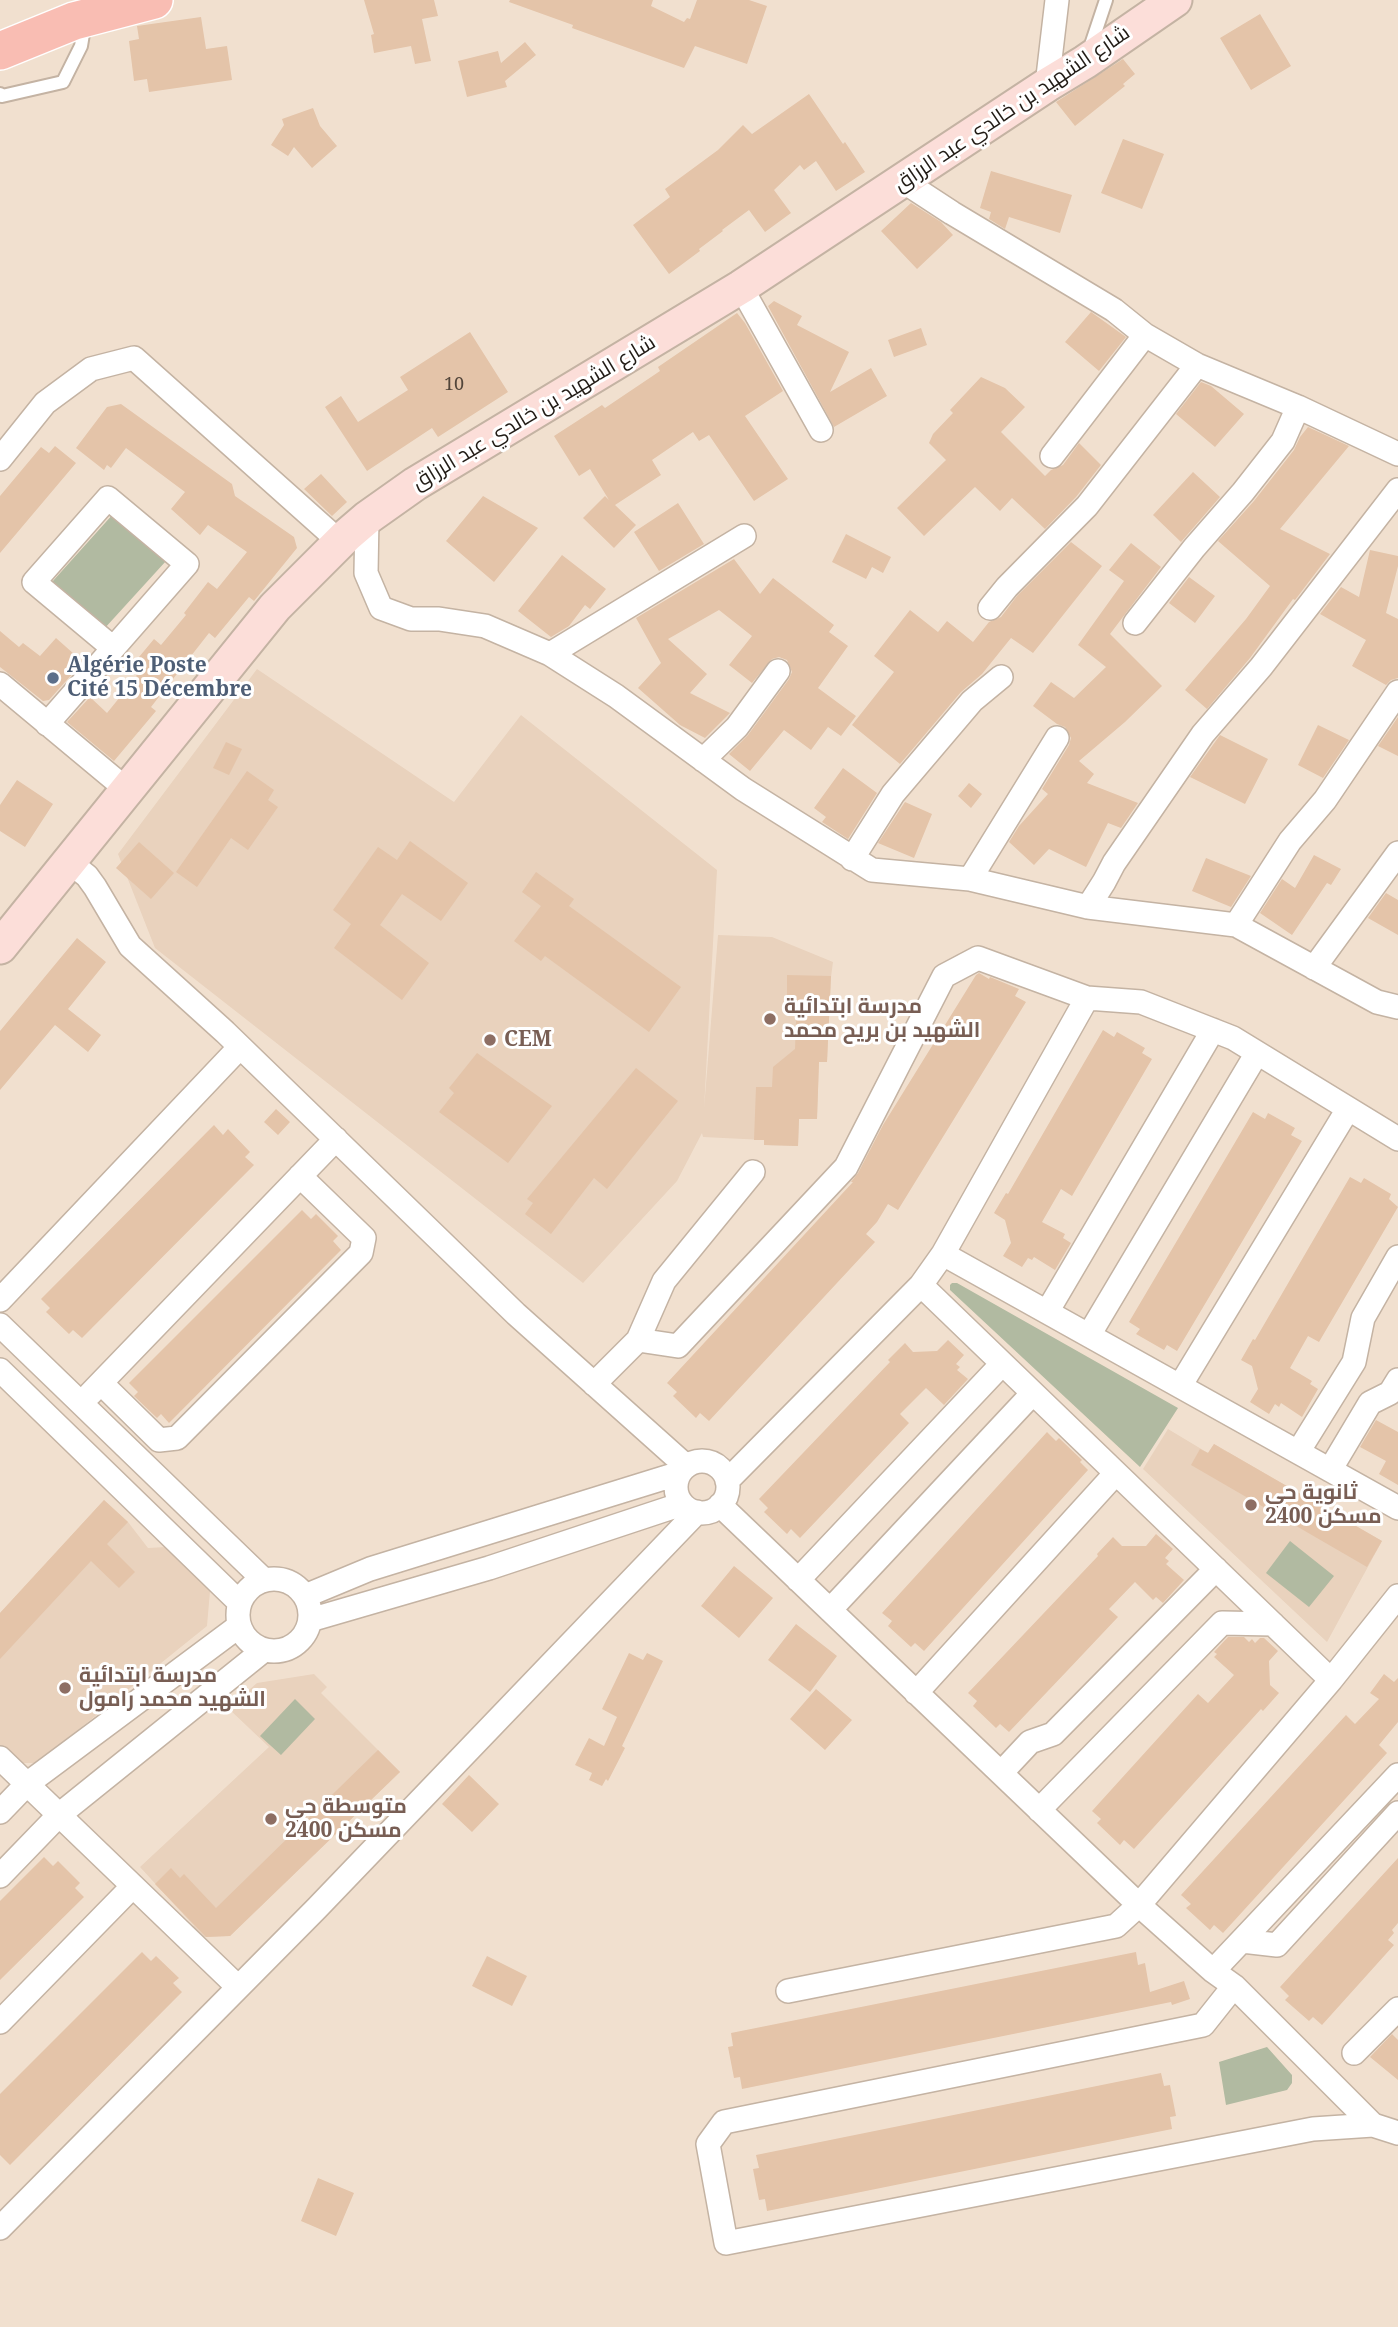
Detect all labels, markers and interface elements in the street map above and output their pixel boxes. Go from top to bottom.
street label: شارع الشهيد بن خالدي عبد الرزاق [889,20,1135,198]
street label: شارع الشهيد بن خالدي عبد الرزاق [408,330,660,496]
house number: 10 [444,374,464,396]
place label: Algérie Poste Cité 15 Décembre [67,653,252,703]
marker: Algérie Poste Cité 15 Décembre [45,670,61,686]
place label: مدرسة ابتدائية الشهيد بن بريح محمد [784,994,980,1044]
marker: مدرسة ابتدائية الشهيد بن بريح محمد [762,1011,778,1027]
place label: CEM [504,1027,552,1053]
marker: CEM [482,1032,498,1048]
place label: ثانوية حي 2400 مسكن [1265,1480,1382,1530]
marker: ثانوية حي 2400 مسكن [1243,1497,1259,1513]
place label: مدرسة ابتدائية الشهيد محمد رامول [79,1663,266,1713]
marker: مدرسة ابتدائية الشهيد محمد رامول [57,1680,73,1696]
place label: متوسطة حي 2400 مسكن [285,1794,407,1844]
marker: متوسطة حي 2400 مسكن [263,1811,279,1827]

